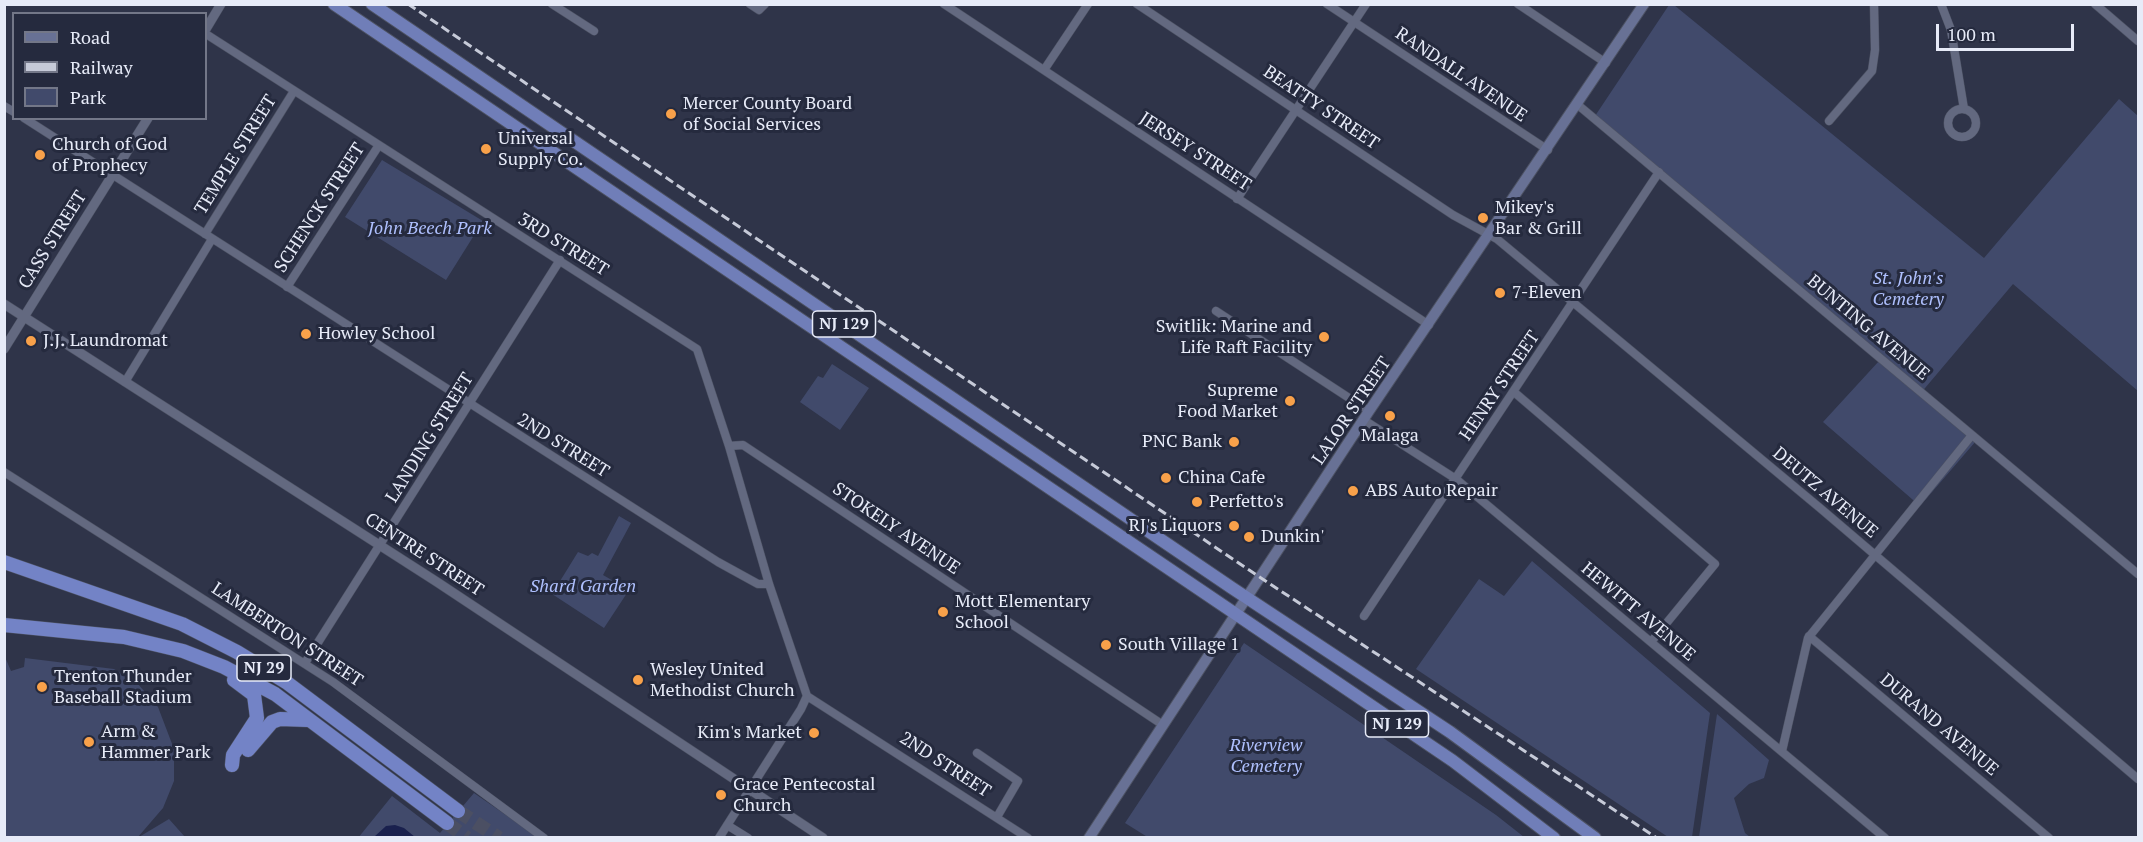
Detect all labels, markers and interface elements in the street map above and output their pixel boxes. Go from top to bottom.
legend [12,12,207,120]
scale bar [1939,12,2077,50]
text: 100 m [1947,22,1996,46]
street label: RANDALL AVENUE [1391,23,1531,127]
text: Road [70,25,110,49]
text: Railway [70,55,133,79]
street label: BEATTY STREET [1259,61,1383,155]
text: Park [70,85,106,109]
street label: TEMPLE STREET [191,91,281,219]
place label: Mercer County Board of Social Services [683,93,852,136]
marker: Mercer County Board of Social Services [664,107,678,121]
street label: JERSEY STREET [1135,108,1255,196]
place label: Universal Supply Co. [498,128,583,170]
place label: Church of God of Prophecy [52,134,168,176]
street label: SCHENCK STREET [270,139,370,277]
marker: Universal Supply Co. [479,142,493,156]
marker: Church of God of Prophecy [33,148,47,162]
street label: CASS STREET [14,187,92,293]
place label: Mikey's Bar & Grill [1495,197,1582,240]
street label: 3RD STREET [514,209,612,281]
marker: Mikey's Bar & Grill [1476,211,1490,225]
park label: John Beech Park [368,218,492,240]
park label: St. John's Cemetery [1872,268,1944,310]
street label: BUNTING AVENUE [1803,271,1933,385]
place label: 7-Eleven [1512,282,1581,304]
marker: 7-Eleven [1493,286,1507,300]
road number: NJ 129 [812,311,876,337]
place label: Switlik: Marine and Life Raft Facility [1156,316,1312,358]
place label: Howley School [318,323,435,345]
marker: Howley School [299,327,313,341]
street label: HENRY STREET [1455,327,1545,445]
place label: J.J. Laundromat [43,330,168,352]
marker: Switlik: Marine and Life Raft Facility [1317,330,1331,344]
marker: J.J. Laundromat [24,334,38,348]
street label: LALOR STREET [1308,353,1396,469]
street label: LANDING STREET [381,369,479,507]
place label: Supreme Food Market [1178,380,1278,422]
marker: Supreme Food Market [1283,394,1297,408]
street label: 2ND STREET [513,409,613,483]
marker: Malaga [1383,409,1397,423]
place label: Malaga [1361,425,1419,447]
place label: PNC Bank [1142,431,1222,453]
marker: PNC Bank [1227,435,1241,449]
street label: DEUTZ AVENUE [1768,443,1882,543]
place label: China Cafe [1178,467,1265,489]
marker: China Cafe [1159,471,1173,485]
street label: STOKELY AVENUE [828,478,964,580]
place label: ABS Auto Repair [1365,480,1498,502]
marker: ABS Auto Repair [1346,484,1360,498]
place label: Perfetto's [1209,491,1284,513]
marker: Perfetto's [1190,495,1204,509]
street label: CENTRE STREET [361,509,487,601]
place label: RJ's Liquors [1129,515,1222,537]
marker: RJ's Liquors [1227,519,1241,533]
place label: Dunkin' [1261,526,1324,548]
marker: Dunkin' [1242,530,1256,544]
street label: HEWITT AVENUE [1577,558,1699,666]
park label: Shard Garden [530,576,636,598]
street label: LAMBERTON STREET [207,578,367,692]
place label: Mott Elementary School [955,591,1090,634]
marker: Mott Elementary School [936,605,950,619]
place label: South Village 1 [1118,634,1240,656]
marker: South Village 1 [1099,638,1113,652]
road number: NJ 29 [237,655,291,681]
place label: Wesley United Methodist Church [650,659,794,702]
place label: Trenton Thunder Baseball Stadium [54,666,192,708]
street label: DURAND AVENUE [1875,669,2003,781]
marker: Wesley United Methodist Church [631,673,645,687]
marker: Trenton Thunder Baseball Stadium [35,680,49,694]
road number: NJ 129 [1366,711,1428,737]
place label: Arm & Hammer Park [101,721,211,764]
place label: Kim's Market [697,722,802,744]
marker: Kim's Market [807,726,821,740]
street label: 2ND STREET [895,728,995,802]
marker: Arm & Hammer Park [82,735,96,749]
park label: Riverview Cemetery [1230,735,1302,777]
place label: Grace Pentecostal Church [733,774,876,816]
marker: Grace Pentecostal Church [714,788,728,802]

